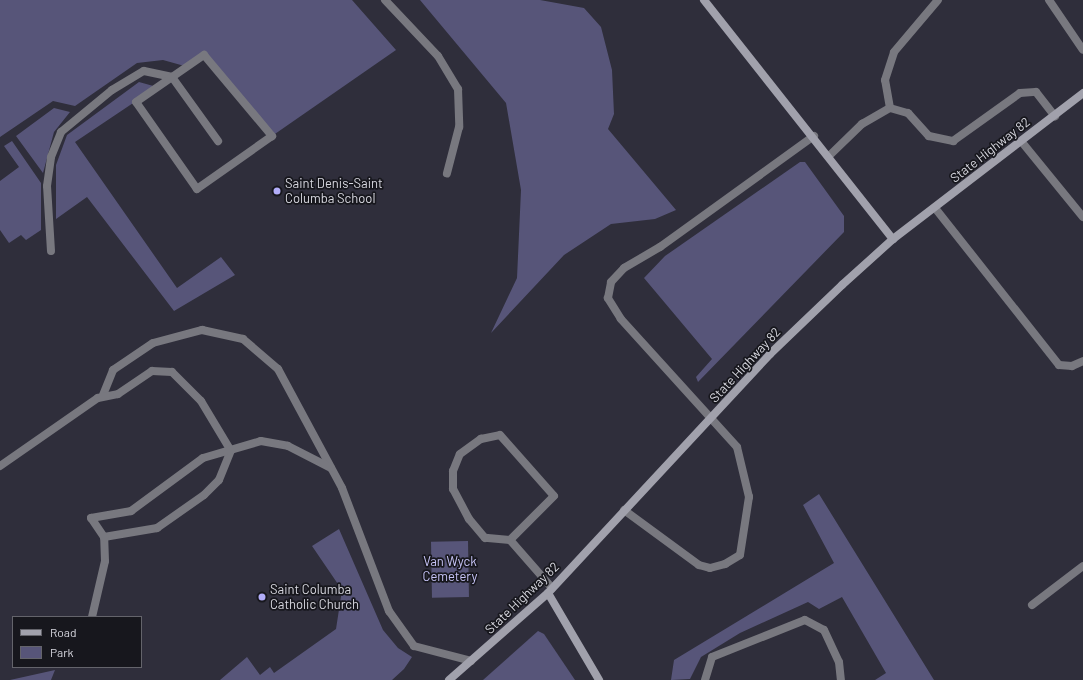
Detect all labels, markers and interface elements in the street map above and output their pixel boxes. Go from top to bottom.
street label: State Highway 82 [947,114,1033,186]
place label: Saint Denis-Saint Columba School [285,176,383,207]
marker: Saint Denis-Saint Columba School [272,186,282,196]
street label: State Highway 82 [706,324,784,406]
park label: Van Wyck Cemetery [423,554,477,585]
street label: State Highway 82 [482,559,562,637]
place label: Saint Columba Catholic Church [270,582,359,613]
marker: Saint Columba Catholic Church [257,592,267,602]
legend [12,616,142,668]
text: Road [50,625,77,639]
text: Park [50,645,74,659]

